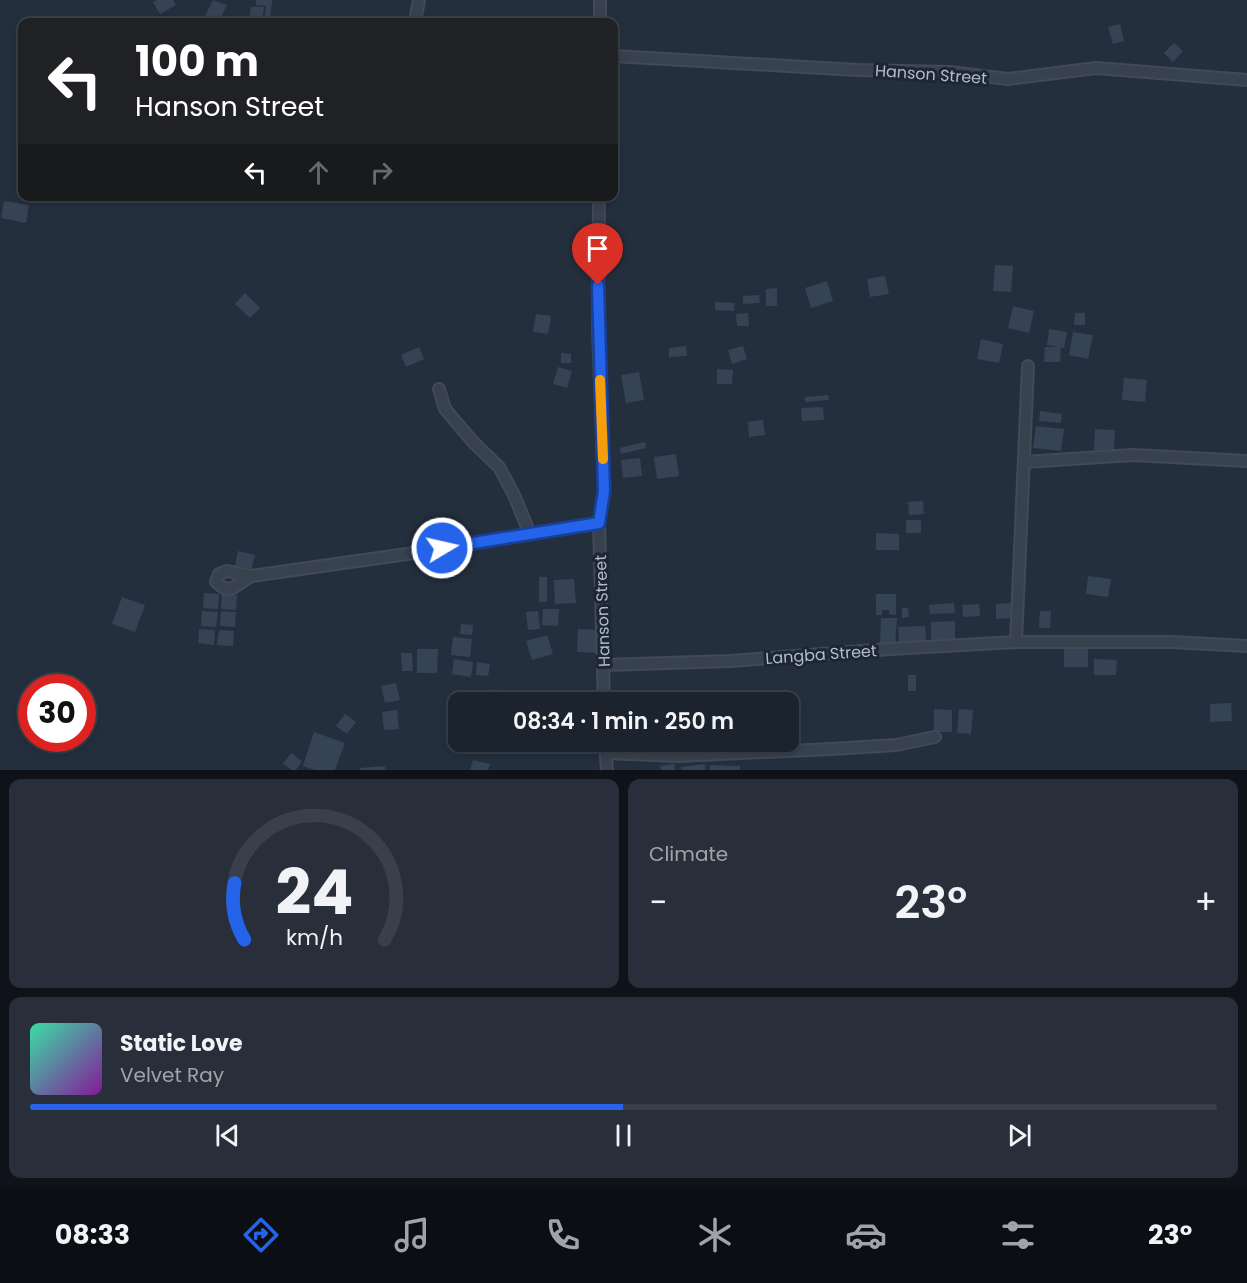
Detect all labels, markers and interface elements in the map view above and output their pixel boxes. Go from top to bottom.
text: 100 m [135,32,259,91]
icon: left [36,42,114,120]
street label: Hanson Street [874,59,988,90]
text: Hanson Street [135,88,324,125]
icon: left [239,156,272,189]
icon: ahead [302,156,335,189]
icon: right [365,156,398,189]
pin [572,223,623,285]
icon: arrive [581,232,614,265]
position arrow [410,516,474,580]
street label: Hanson Street [589,554,616,667]
street label: Langba Street [765,639,878,670]
speed limit sign: 30 [18,674,96,752]
text: 08:34 · 1 min · 250 m [513,706,734,737]
text: Climate [649,840,728,868]
text: 24 [275,848,353,936]
text: 23° [894,871,967,934]
text: − [649,879,667,926]
text: + [1194,879,1217,926]
text: km/h [285,923,343,954]
text: Static Love [120,1028,243,1059]
text: Velvet Ray [120,1061,224,1089]
icon: previous [211,1119,244,1152]
icon: pause [607,1119,640,1152]
icon: next [1003,1119,1036,1152]
icon: directions [240,1214,282,1256]
icon: music [391,1214,433,1256]
icon: phone [542,1214,584,1256]
icon: climate [694,1214,736,1256]
icon: car [845,1214,887,1256]
icon: filters [997,1214,1039,1256]
text: 08:33 [55,1216,130,1253]
text: 23° [1148,1216,1192,1253]

